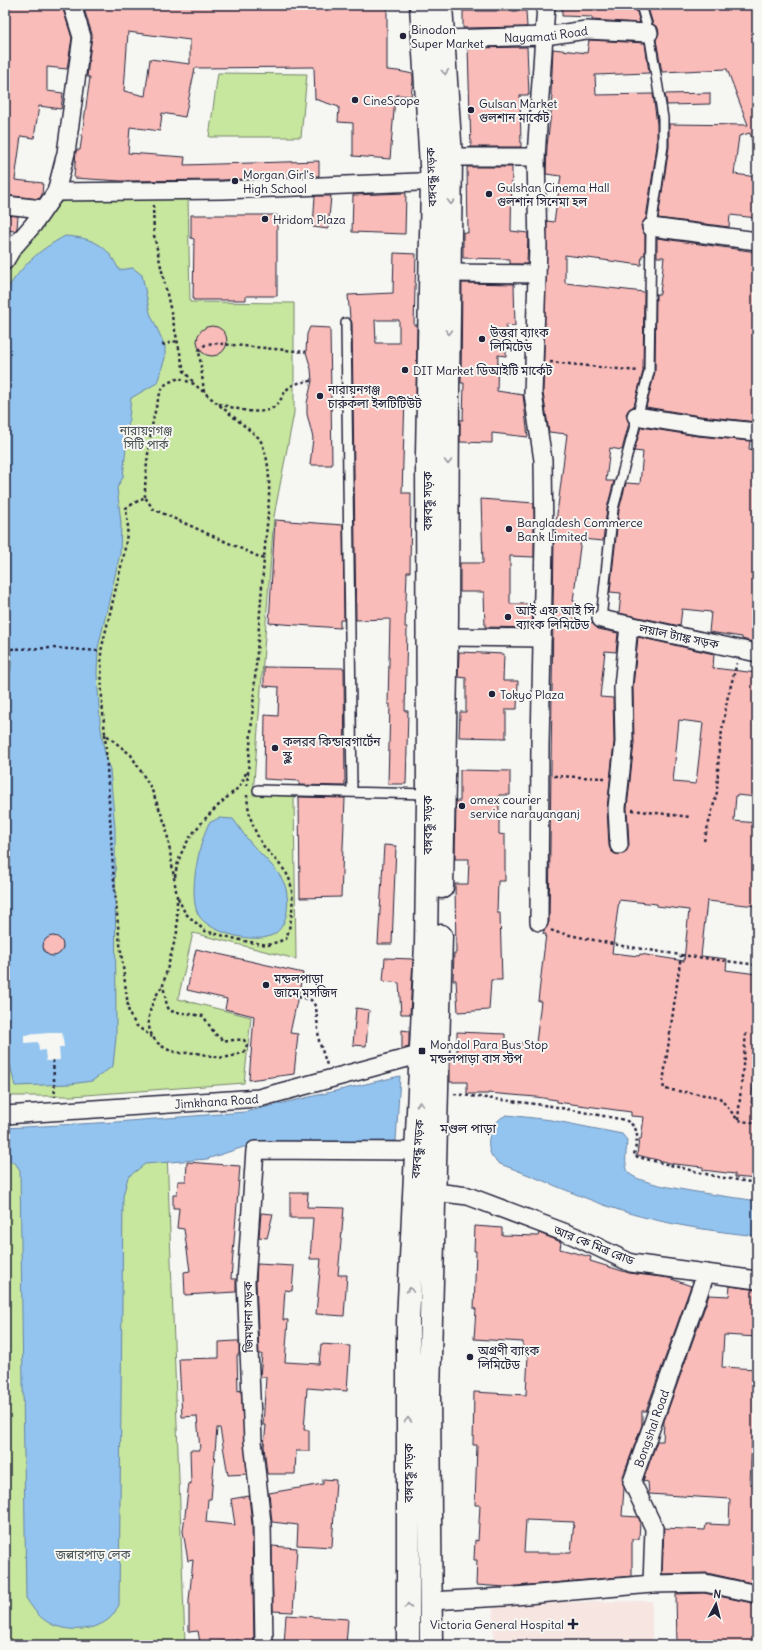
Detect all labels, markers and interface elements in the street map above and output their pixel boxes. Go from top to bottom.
place label: Binodon Super Market [411,22,484,51]
street label: Nayamati Road [504,22,589,45]
marker: Binodon Super Market [398,31,408,41]
one-way arrow [441,69,450,75]
place label: CineScope [363,93,420,108]
marker: CineScope [350,95,360,105]
place label: Gulsan Market গুলশান মার্কেট [479,96,557,125]
marker: Gulsan Market গুলশান মার্কেট [466,105,476,115]
street label: বঙ্গবন্ধু সড়ক [422,147,442,208]
place label: Morgan Girl's High School [243,167,314,196]
marker: Morgan Girl's High School [230,176,240,186]
place label: Gulshan Cinema Hall গুলশান সিনেমা হল [497,180,609,209]
marker: Gulshan Cinema Hall গুলশান সিনেমা হল [484,189,494,199]
one-way arrow [447,199,455,205]
place label: Hridom Plaza [273,212,346,227]
marker: Hridom Plaza [260,214,270,224]
place label: উত্তরা ব্যাংক লিমিটেড [489,325,549,354]
one-way arrow [445,329,453,335]
marker: উত্তরা ব্যাংক লিমিটেড [477,334,487,344]
place label: DIT Market ডিআইটি মার্কেট [413,363,553,378]
marker: DIT Market ডিআইটি মার্কেট [400,365,410,375]
place label: নারায়নগঞ্জ চারুকলা ইন্সটিটিউট [327,382,422,411]
marker: নারায়নগঞ্জ চারুকলা ইন্সটিটিউট [315,391,325,401]
park label: নারায়ণগঞ্জ সিটি পার্ক [119,423,172,452]
one-way arrow [444,459,452,465]
street label: বঙ্গবন্ধু সড়ক [420,471,437,532]
place label: Bangladesh Commerce Bank Limited [517,515,643,544]
marker: Bangladesh Commerce Bank Limited [504,524,514,534]
place label: আই এফ আই সি ব্যাংক লিমিটেড [515,603,595,632]
marker: আই এফ আই সি ব্যাংক লিমিটেড [503,612,513,622]
street label: লয়াল ট্যাঙ্ক সড়ক [637,620,720,652]
place label: Tokyo Plaza [500,687,564,702]
marker: Tokyo Plaza [487,689,497,699]
place label: কলরব কিন্ডারগার্টেন স্কুল [282,733,381,764]
marker: কলরব কিন্ডারগার্টেন স্কুল [270,743,280,753]
place label: omex courier service narayanganj [470,792,580,821]
street label: বঙ্গবন্ধু সড়ক [420,795,437,856]
marker: omex courier service narayanganj [457,801,467,811]
place label: মন্ডলপাড়া জামে মসজিদ [273,971,337,1000]
marker: মন্ডলপাড়া জামে মসজিদ [261,980,271,990]
place label: Mondol Para Bus Stop মন্ডলপাড়া বাস স্টপ [429,1037,548,1066]
marker: Mondol Para Bus Stop মন্ডলপাড়া বাস স্টপ [417,1046,427,1056]
street label: Jimkhana Road [174,1091,259,1111]
one-way arrow [416,1101,424,1107]
street label: বঙ্গবন্ধু সড়ক [407,1119,429,1180]
district label: মণ্ডল পাড়া [439,1120,496,1137]
street label: আর কে মিত্র রোড [551,1222,637,1268]
street label: জিমখানা সড়ক [240,1281,256,1354]
one-way arrow [405,1287,414,1293]
place label: অগ্রণী ব্যাংক লিমিটেড [477,1343,539,1372]
marker: অগ্রণী ব্যাংক লিমিটেড [465,1352,475,1362]
street label: Bongshal Road [630,1387,672,1469]
one-way arrow [404,1417,412,1423]
street label: বঙ্গবন্ধু সড়ক [401,1443,418,1504]
park label: জল্লারপাড় লেক [55,1547,131,1562]
north arrow [696,1584,736,1624]
text: N [713,1587,722,1601]
one-way arrow [404,1603,412,1609]
place label: Victoria General Hospital [430,1617,564,1632]
marker: Victoria General Hospital [567,1618,579,1630]

